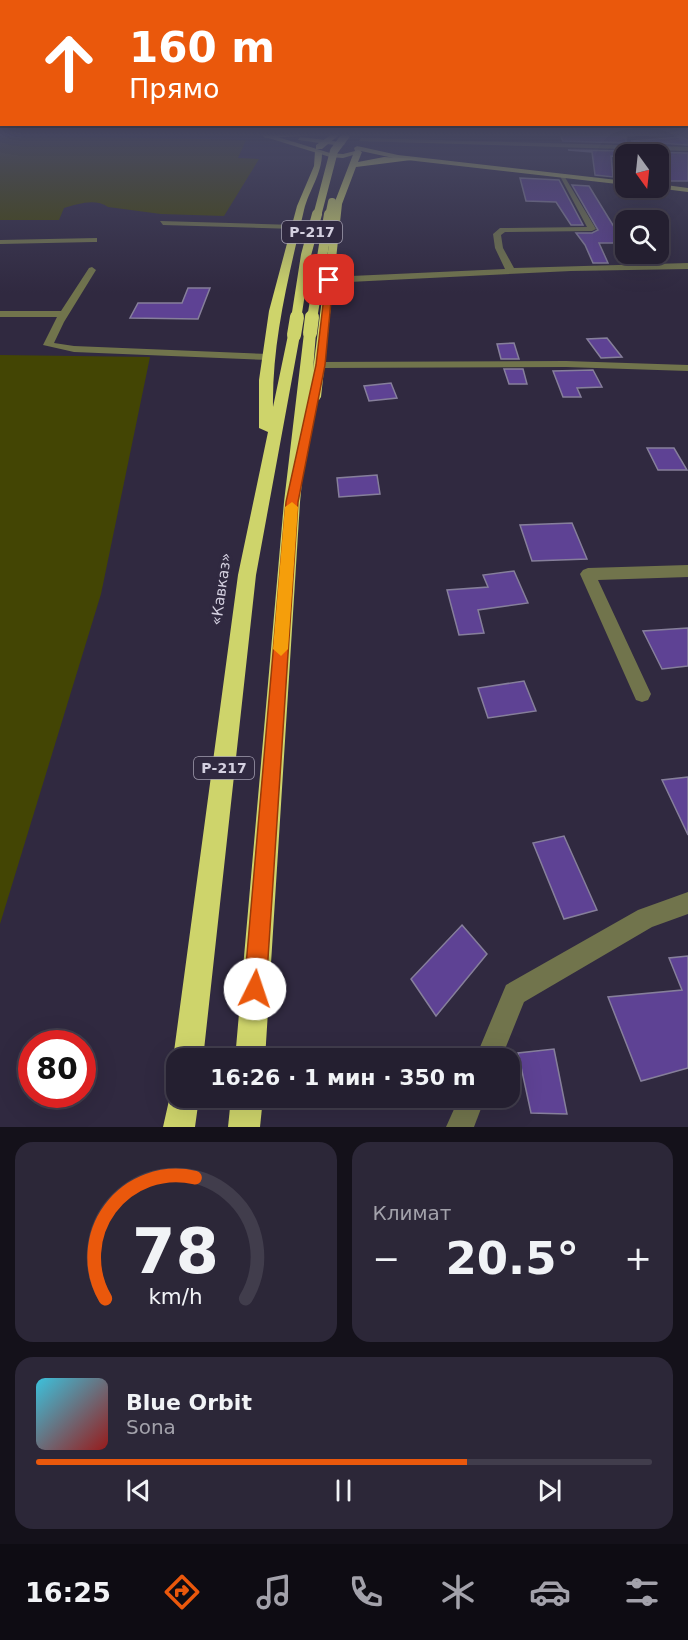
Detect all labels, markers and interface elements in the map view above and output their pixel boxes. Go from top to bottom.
text: 160 m [129,23,275,72]
icon: ahead [30,24,108,102]
text: Прямо [129,73,220,104]
north arrow [615,144,669,198]
map controls [615,144,669,264]
button: search [615,210,669,264]
road number: Р-217 [282,221,342,243]
pin [303,254,354,305]
icon: arrive [312,263,345,296]
street label: «Кавказ» [207,551,235,627]
road number: Р-217 [194,757,254,779]
position arrow [223,957,287,1021]
speed limit sign: 80 [18,1030,96,1108]
text: 16:26 · 1 мин · 350 m [210,1065,476,1090]
text: Климат [373,1201,451,1225]
text: 78 [132,1215,219,1288]
text: 20.5° [445,1232,579,1285]
text: − [373,1239,400,1278]
text: + [624,1239,652,1278]
text: km/h [149,1284,203,1309]
text: Blue Orbit [126,1390,252,1415]
text: Sona [126,1415,176,1439]
icon: previous [122,1474,155,1507]
icon: pause [327,1474,360,1507]
icon: next [533,1474,566,1507]
icon: directions [161,1571,203,1613]
icon: music [253,1571,295,1613]
icon: phone [345,1571,387,1613]
icon: climate [437,1571,479,1613]
icon: car [529,1571,571,1613]
icon: filters [621,1571,663,1613]
text: 16:25 [25,1577,111,1608]

